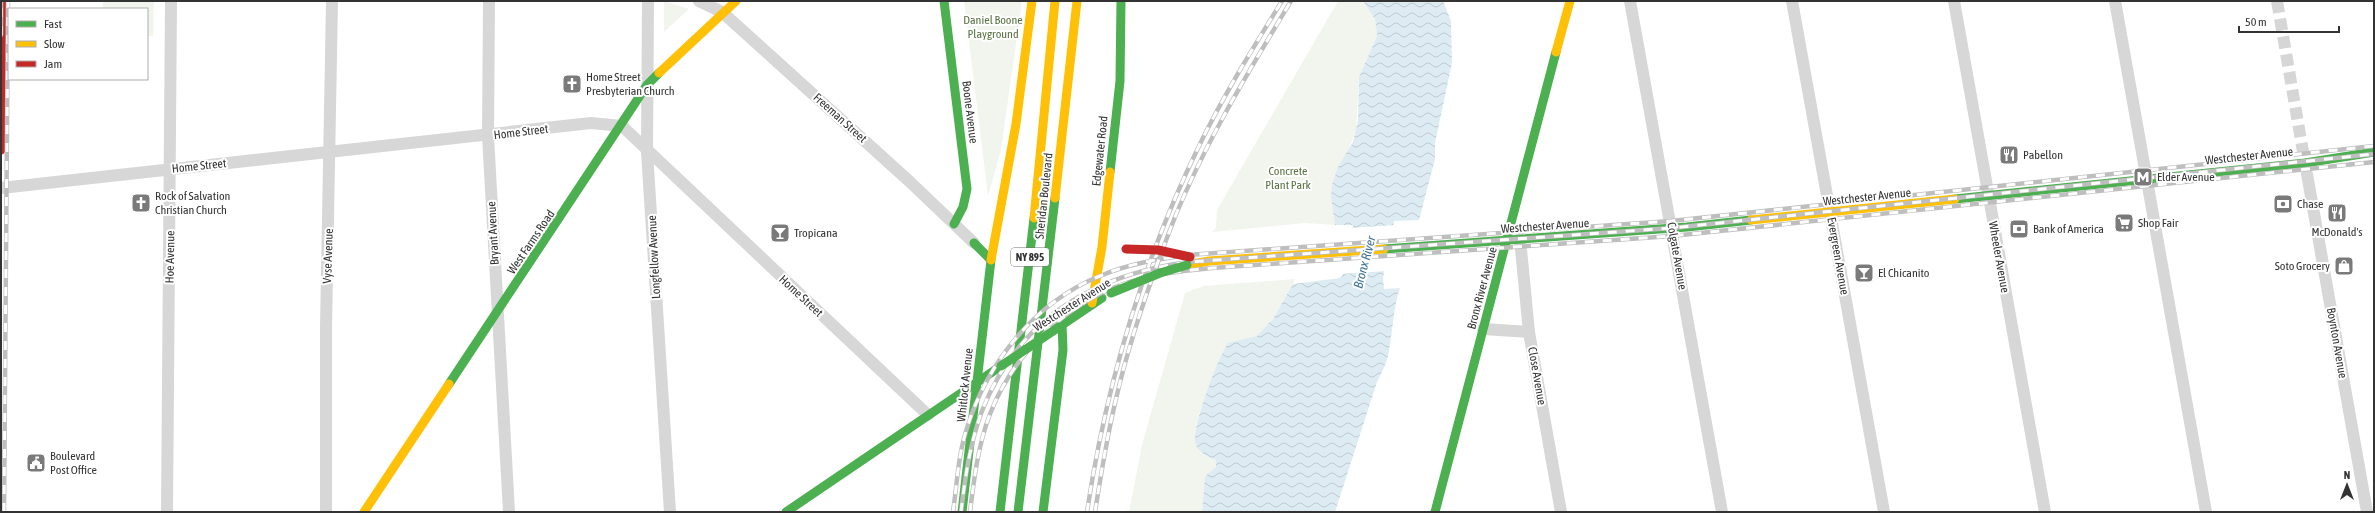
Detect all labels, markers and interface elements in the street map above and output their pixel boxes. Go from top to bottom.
legend [8,8,148,80]
scale bar [2239,8,2339,34]
park label: Daniel Boone Playground [963,13,1023,41]
text: 50 m [2245,15,2267,29]
text: Fast [44,17,62,31]
text: Slow [44,37,65,51]
text: Jam [44,57,62,71]
place label: Home Street Presbyterian Church [586,70,675,98]
church icon: Home Street Presbyterian Church [561,73,583,95]
street label: Boone Avenue [959,80,981,144]
street label: Freeman Street [810,90,870,146]
street label: Edgewater Road [1089,115,1111,187]
street label: Home Street [493,122,550,142]
restaurant icon: Pabellon [1998,144,2020,166]
street label: Westchester Avenue [2204,144,2294,168]
place label: Pabellon [2023,148,2063,162]
street label: Sheridan Boulevard [1033,152,1055,240]
street label: Home Street [171,156,227,176]
park label: Concrete Plant Park [1265,164,1312,192]
metro station icon: Elder Avenue [2132,166,2154,188]
place label: Elder Avenue [2157,170,2215,184]
street label: Westchester Avenue [1822,185,1912,209]
place label: Rock of Salvation Christian Church [155,189,230,217]
church icon: Rock of Salvation Christian Church [130,192,152,214]
bank icon: Chase [2272,193,2294,215]
place label: Chase [2297,197,2323,211]
street label: Bryant Avenue [484,201,502,265]
restaurant icon: McDonald's [2326,202,2348,224]
street label: West Farms Road [504,207,558,277]
supermarket icon: Shop Fair [2113,212,2135,234]
street label: Longfellow Avenue [645,215,663,299]
street label: Westchester Avenue [1500,216,1590,236]
street label: Evergreen Avenue [1824,216,1852,296]
place label: Shop Fair [2138,216,2179,230]
bank icon: Bank of America [2008,218,2030,240]
street label: Wheeler Avenue [1986,220,2012,294]
street label: Colgate Avenue [1664,221,1690,291]
bar icon: Tropicana [769,222,791,244]
place label: Bank of America [2033,222,2104,236]
place label: McDonald's [2311,225,2363,239]
place label: Tropicana [794,226,838,240]
street label: Vyse Avenue [320,228,336,284]
street label: Hoe Avenue [163,230,177,284]
water label: Bronx River [1350,233,1379,290]
street label: Bronx River Avenue [1464,245,1500,331]
road number: NY 895 [1011,248,1049,266]
shop icon: Soto Grocery [2333,255,2355,277]
place label: Soto Grocery [2275,259,2330,273]
bar icon: El Chicanito [1853,262,1875,284]
place label: El Chicanito [1878,266,1930,280]
street label: Home Street [776,272,826,320]
street label: Westchester Avenue [1031,276,1113,334]
street label: Boynton Avenue [2324,307,2350,379]
street label: Close Avenue [1525,346,1549,406]
street label: Whitlock Avenue [954,347,976,423]
place label: Boulevard Post Office [50,449,97,477]
public building icon: Boulevard Post Office [25,452,47,474]
north arrow [2327,465,2367,505]
text: N [2344,469,2350,481]

